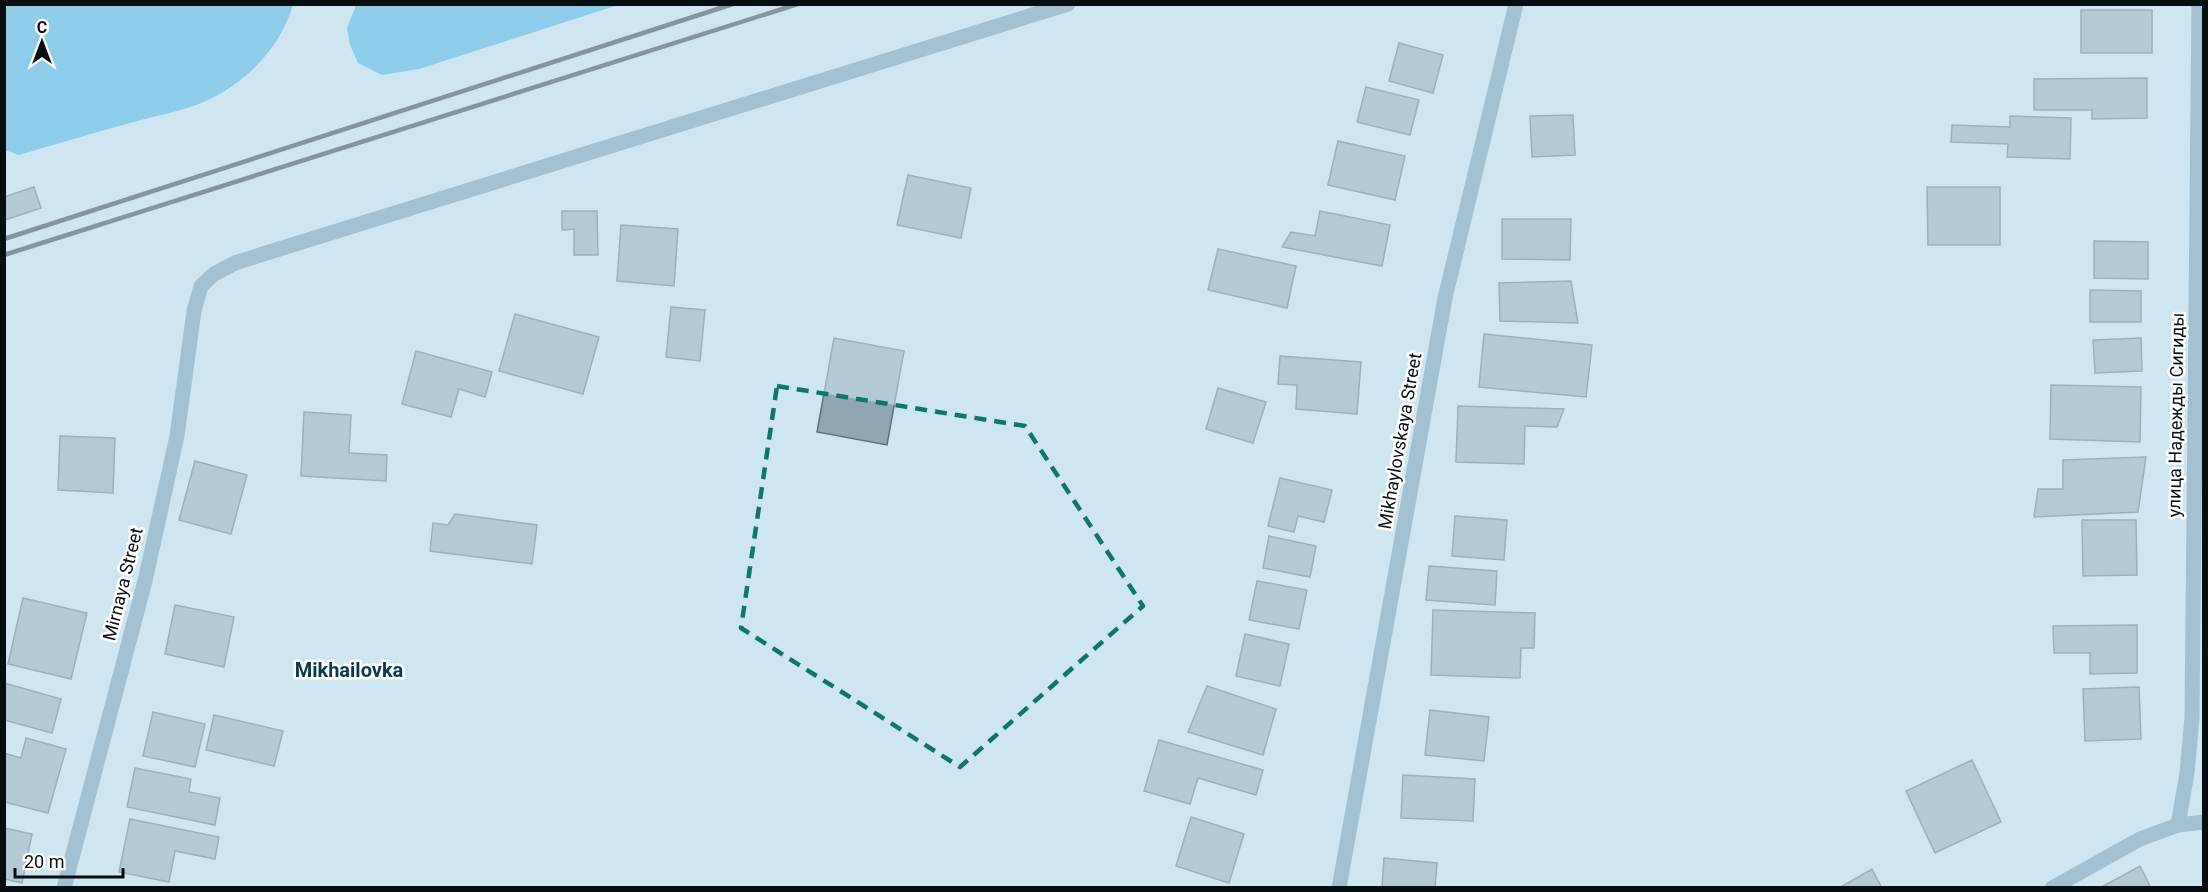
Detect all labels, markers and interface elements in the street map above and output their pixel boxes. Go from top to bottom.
north arrow [12,12,72,72]
text: С [37,18,47,37]
street label: улица Надежды Сигиды [2163,312,2188,518]
street label: Mikhaylovskaya Street [1374,351,1425,531]
street label: Mirnaya Street [98,525,147,643]
district label: Mikhailovka [295,658,404,682]
scale bar [15,841,123,879]
text: 20 m [24,851,64,872]

